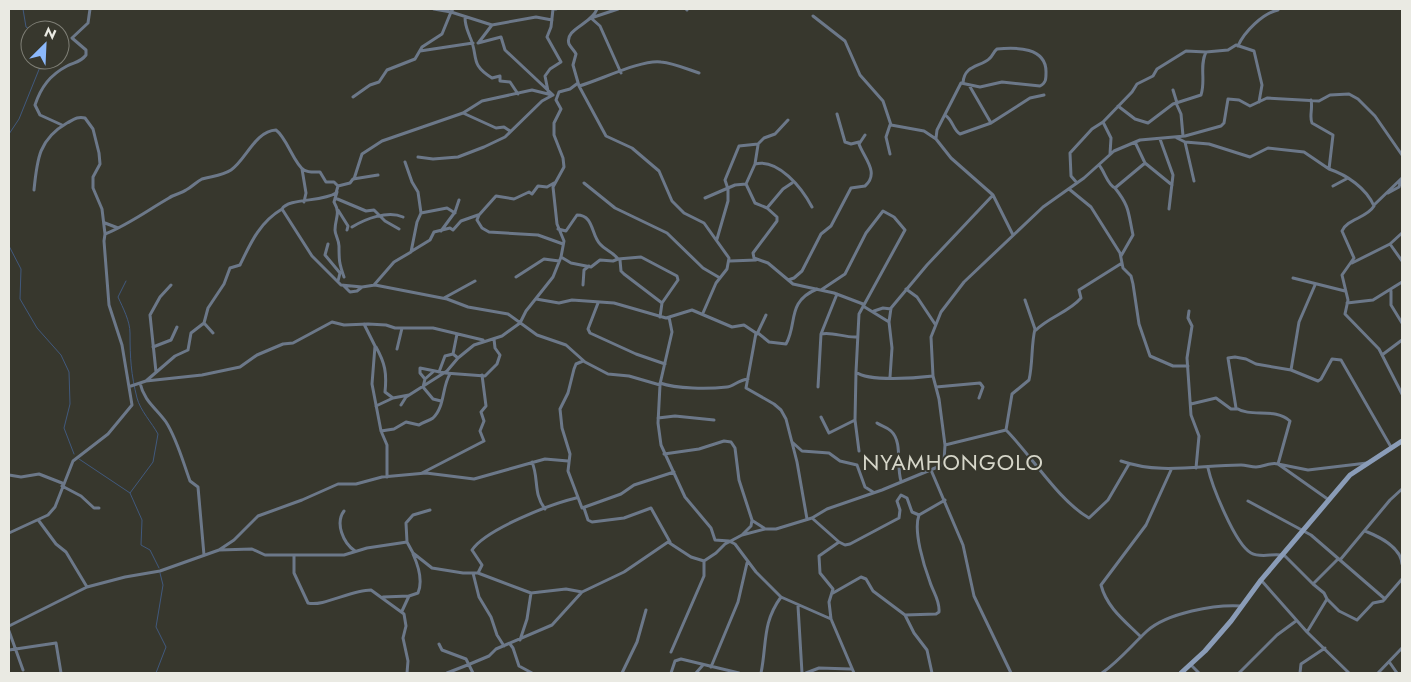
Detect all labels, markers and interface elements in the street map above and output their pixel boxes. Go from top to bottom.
north arrow [20,20,70,70]
text: N [41,22,59,45]
district label: NYAMHONGOLO [862,446,1044,478]

